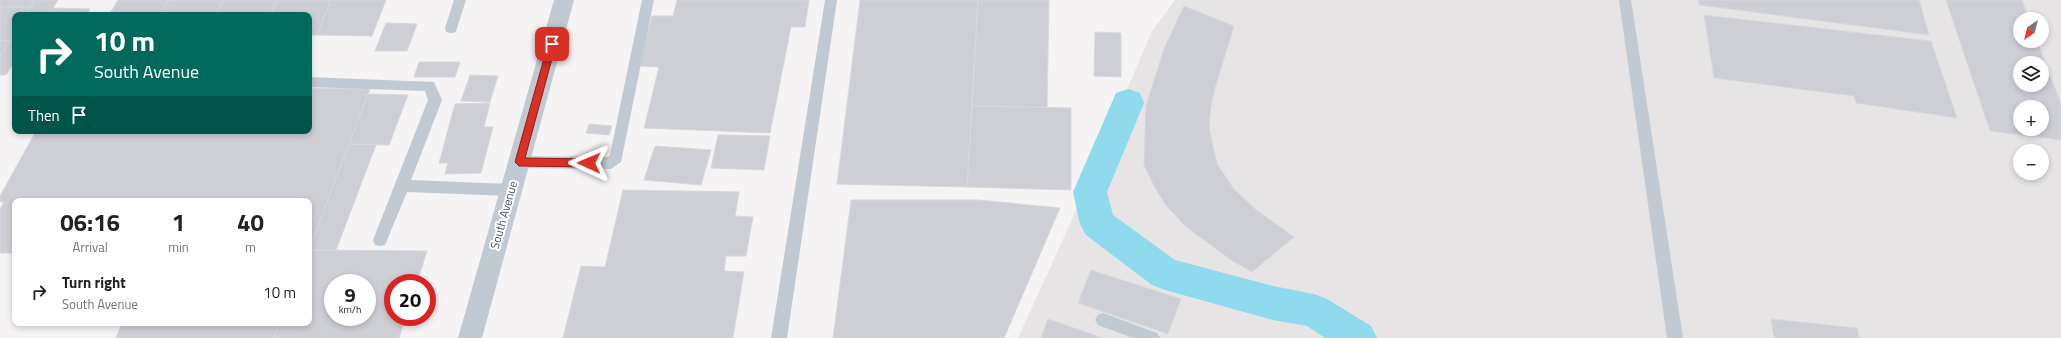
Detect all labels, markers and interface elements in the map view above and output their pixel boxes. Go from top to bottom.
north arrow [2013,12,2049,48]
map controls [2013,12,2049,180]
text: 10 m [94,19,155,62]
pin [535,27,569,61]
icon: right [28,28,80,80]
icon: arrive [541,33,563,55]
button: layers [2013,56,2049,92]
text: South Avenue [94,58,199,85]
button: + [2013,100,2049,136]
text: Then [28,104,60,127]
icon: arrive [68,104,90,126]
position arrow [568,142,610,184]
button: − [2013,144,2049,180]
street label: South Avenue [485,179,522,251]
text: 06:16 [60,204,120,240]
text: 1 [172,204,185,240]
text: 40 [237,204,264,240]
text: Arrival [72,237,108,257]
text: min [168,237,189,257]
text: m [245,237,256,257]
text: Turn right [62,271,126,294]
speed limit sign: 20 [384,274,436,326]
text: 9 [344,279,356,310]
icon: right [28,281,50,303]
text: 10 m [263,281,296,304]
text: South Avenue [62,294,138,314]
text: km/h [339,302,361,317]

